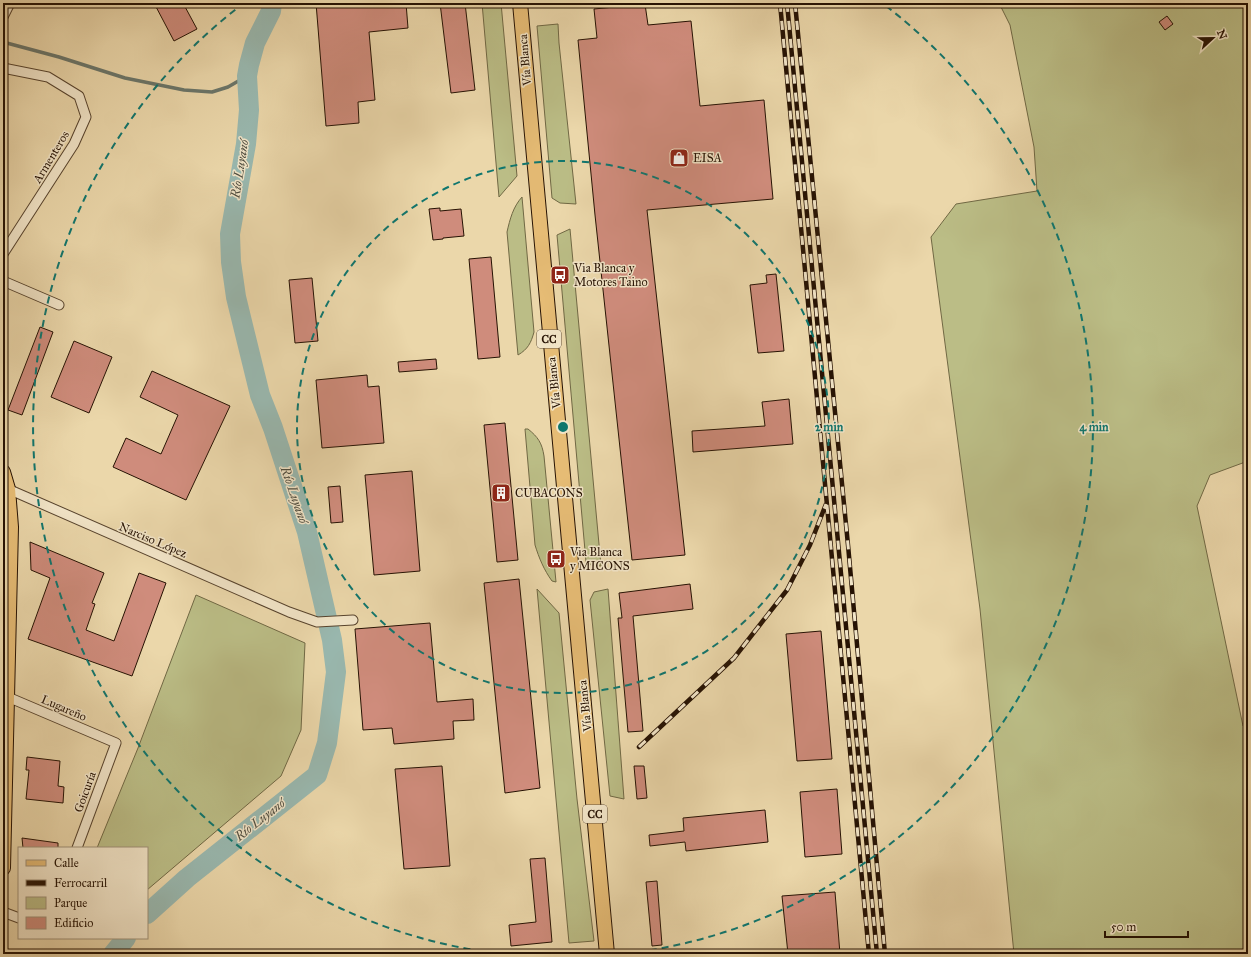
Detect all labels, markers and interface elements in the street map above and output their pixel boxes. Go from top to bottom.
north arrow [1193,18,1233,58]
text: N [1214,28,1230,42]
street label: Vía Blanca [516,33,534,87]
street label: Armenteros [29,128,72,186]
water label: Río Luyanó [227,136,253,200]
shop icon: EISA [668,147,690,169]
place label: EISA [693,151,722,165]
place label: Via Blanca y Motores Taino [573,261,648,289]
bus stop icon: Via Blanca y Motores Taino [549,264,571,286]
road number: CC [537,330,561,348]
street label: Vía Blanca [544,356,564,410]
centre of rings [556,420,570,434]
text: 2 min [815,420,844,434]
text: 4 min [1079,420,1109,435]
water label: Río Luyanó [276,463,312,528]
building icon: CUBACONS [490,482,512,504]
place label: CUBACONS [515,486,583,500]
street label: Narciso López [117,519,189,561]
place label: Via Blanca y MICONS [569,545,630,573]
bus stop icon: Via Blanca y MICONS [545,548,567,570]
street label: Vía Blanca [575,679,595,733]
street label: Lugareño [39,692,89,725]
street label: Goicuría [71,769,99,814]
water label: Río Luyanó [231,794,290,845]
road number: CC [583,805,607,823]
legend [18,847,148,939]
text: Calle [54,856,79,870]
text: Ferrocarril [54,876,108,890]
text: Parque [54,896,87,911]
scale bar [1105,913,1188,939]
text: Edificio [54,916,93,930]
text: 50 m [1111,920,1136,934]

